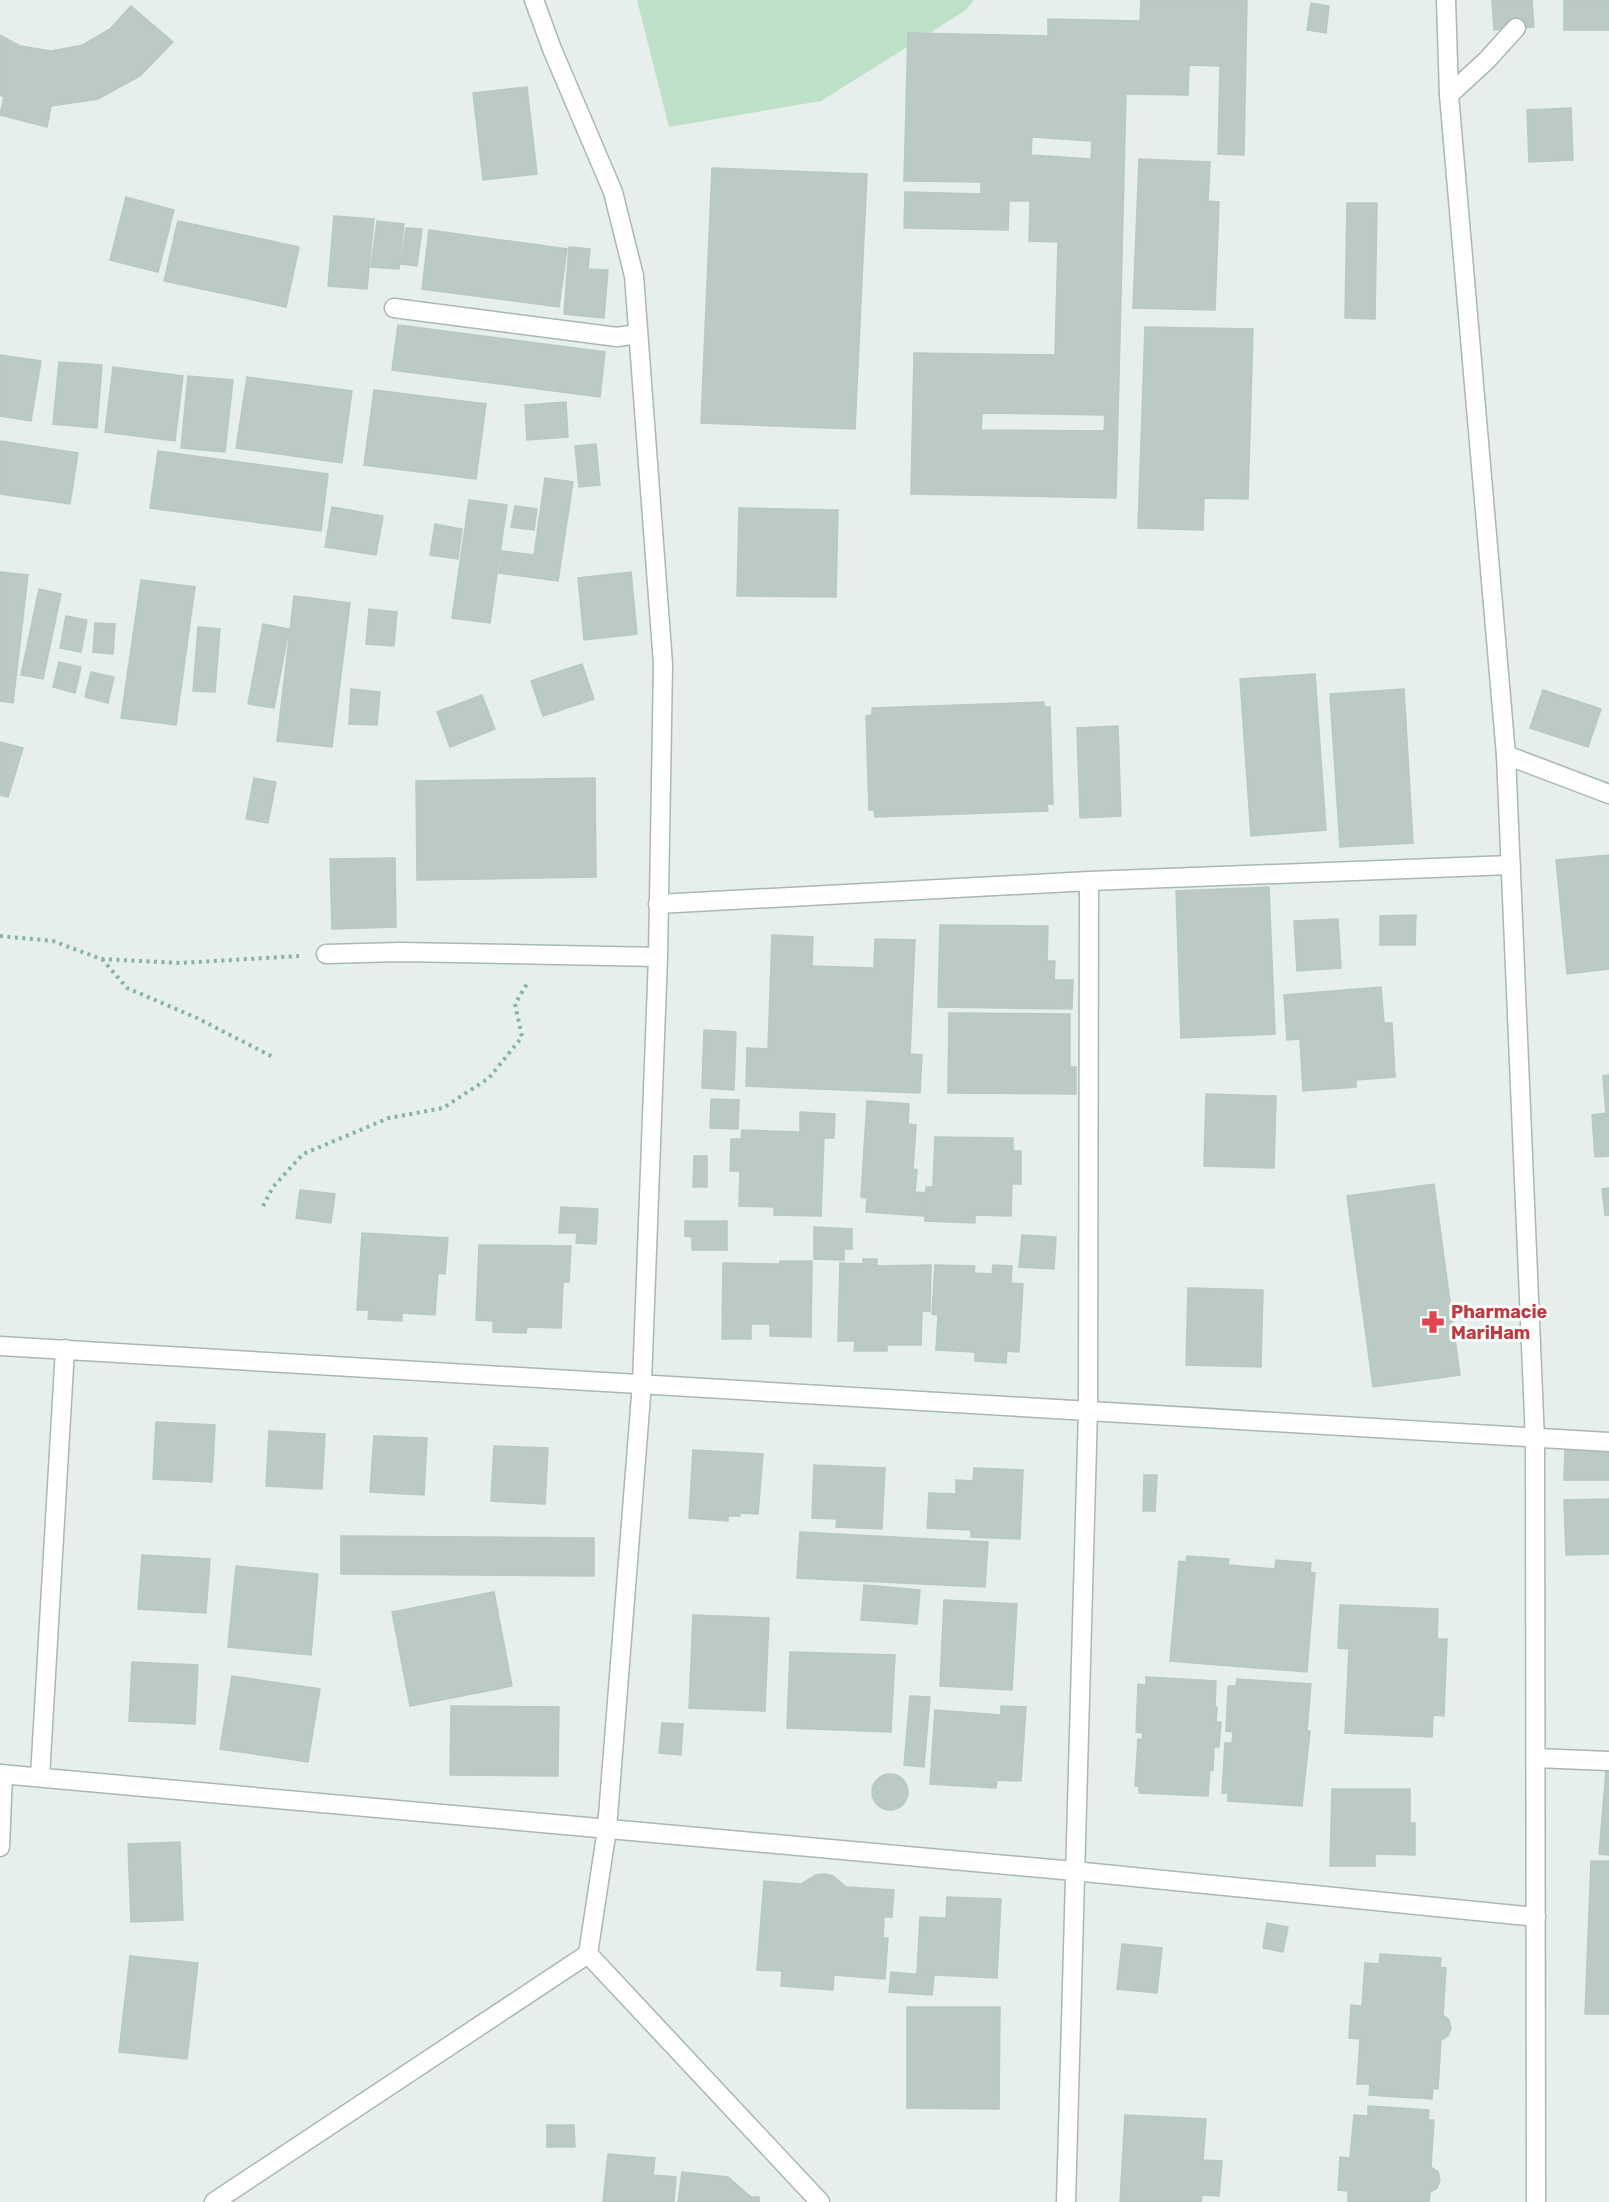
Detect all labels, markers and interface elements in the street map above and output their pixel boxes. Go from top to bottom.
place label: Pharmacie MariHam [1451,1301,1548,1344]
pharmacy icon: Pharmacie MariHam [1420,1309,1446,1335]

